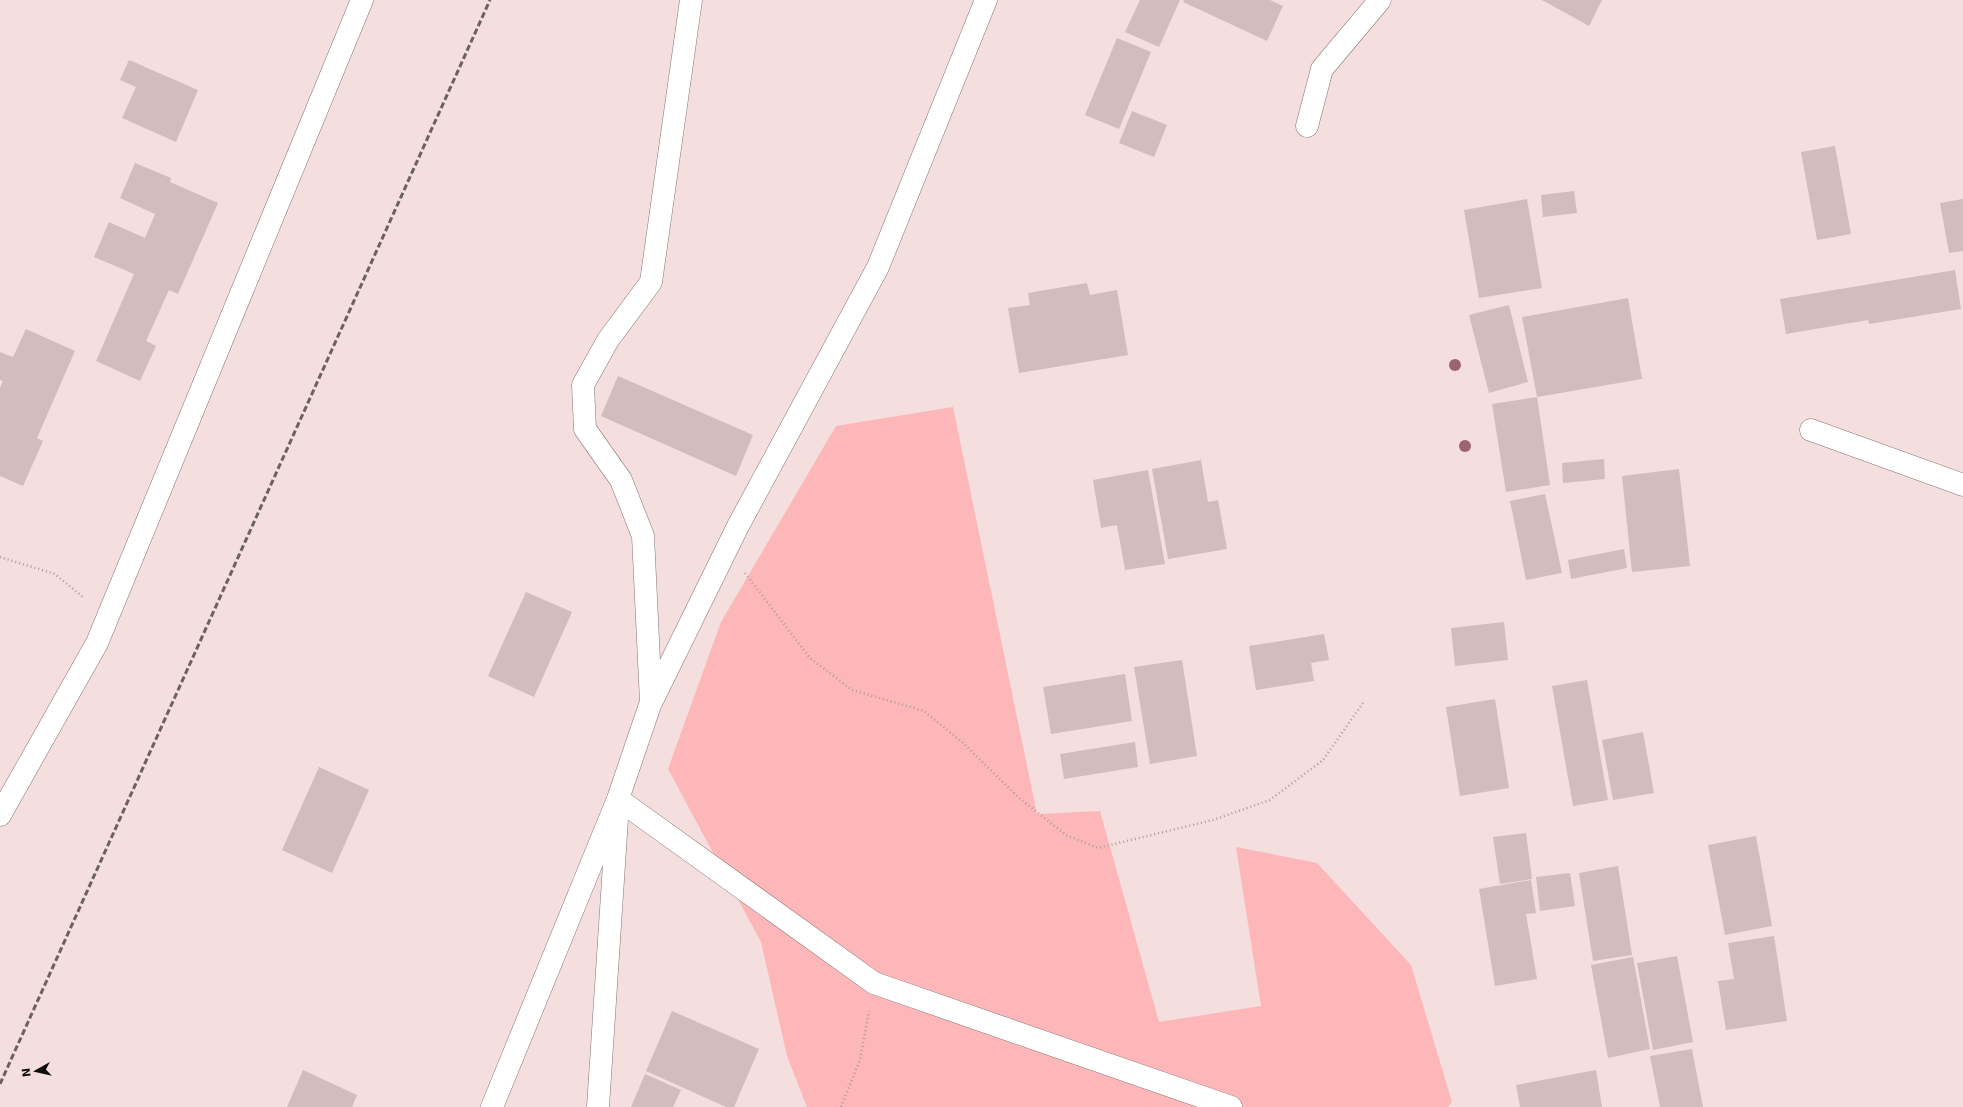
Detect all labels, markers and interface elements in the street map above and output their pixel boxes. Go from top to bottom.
north arrow [16,1051,56,1091]
text: N [20,1067,34,1078]

